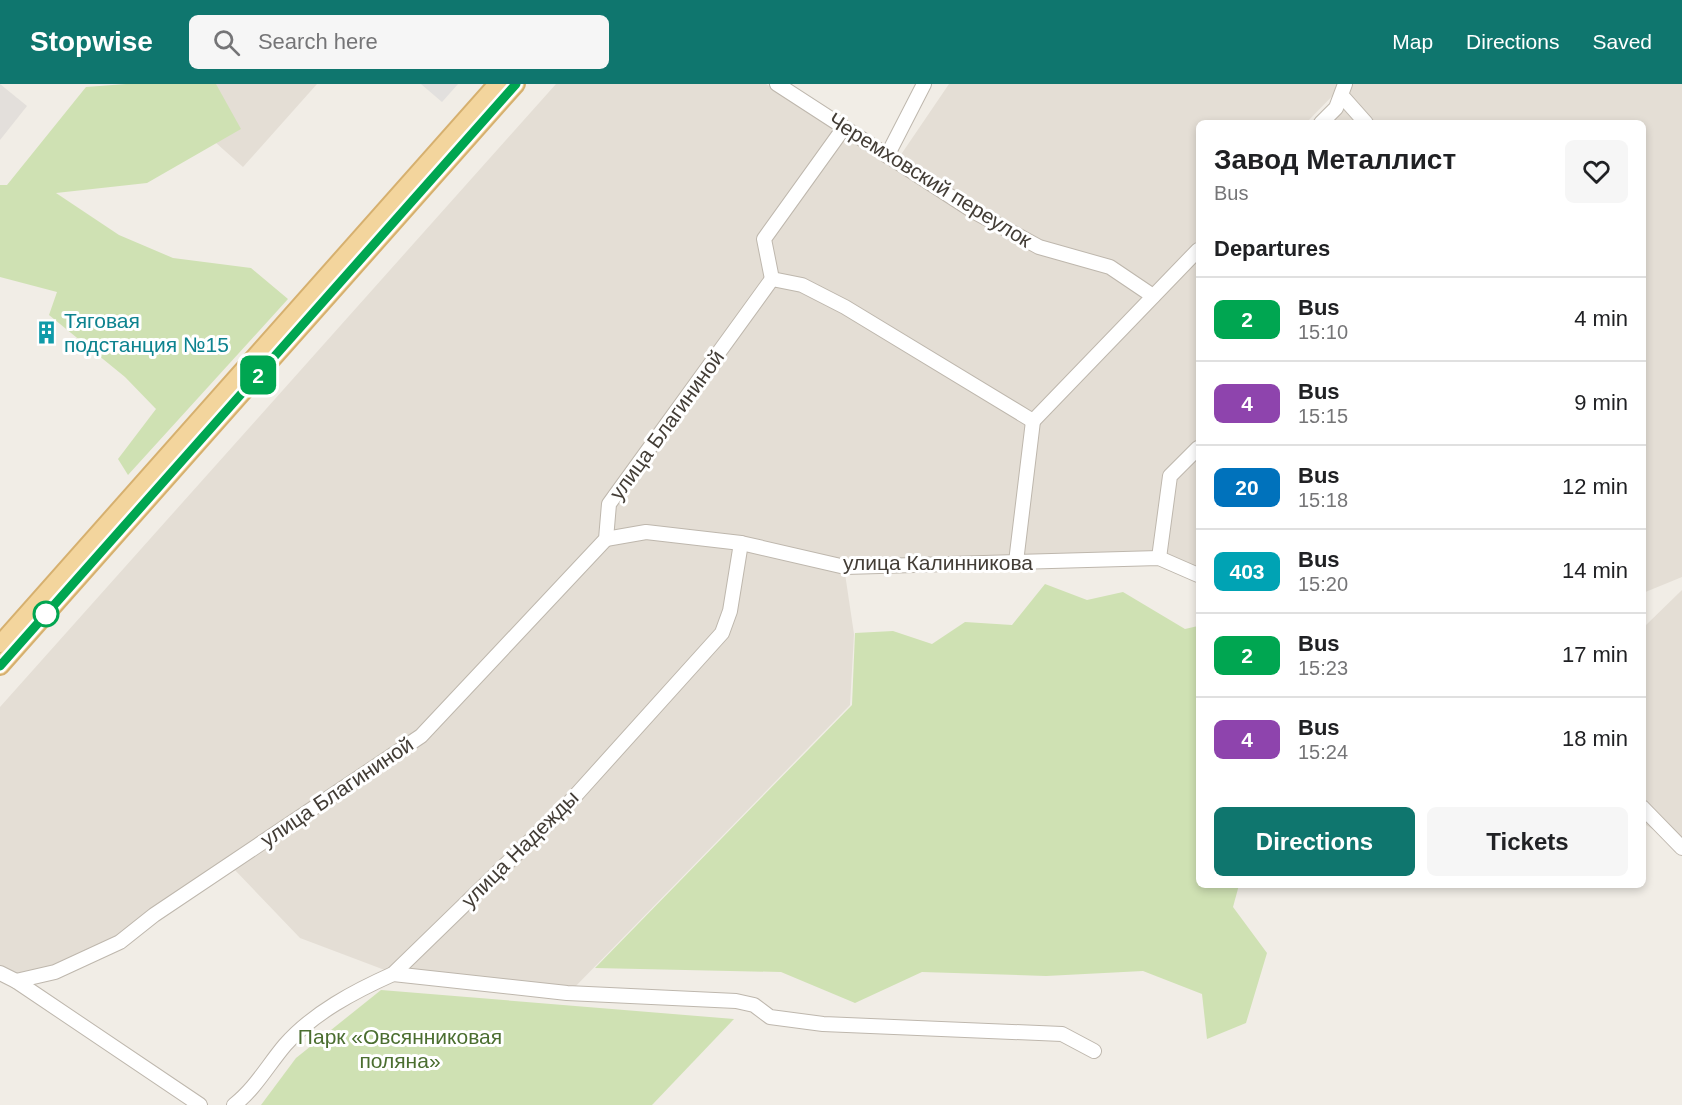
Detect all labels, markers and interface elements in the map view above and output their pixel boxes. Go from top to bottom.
search box [189,15,609,69]
text: Stopwise [30,26,153,57]
icon: search [210,26,243,59]
text: Search here [258,29,378,54]
text: Map [1392,30,1433,53]
text: Directions [1466,30,1559,53]
text: Saved [1592,30,1652,53]
street label: Черемховский переулок [825,108,1037,252]
button: heart [1565,140,1628,203]
text: Завод Металлист [1214,144,1456,175]
text: Bus [1214,182,1248,204]
text: Departures [1214,236,1330,261]
text: Bus [1298,295,1340,320]
text: 4 min [1574,306,1628,331]
text: 2 [1241,308,1253,331]
place label: Тяговая подстанция №15 [64,309,229,356]
building icon: Тяговая подстанция №15 [33,320,59,346]
text: 15:10 [1298,321,1348,343]
street label: улица Благининой [605,346,728,504]
line badge: 2 [238,356,278,394]
text: 2 [252,364,264,387]
text: Bus [1298,379,1340,404]
text: 9 min [1574,390,1628,415]
text: 4 [1241,392,1253,415]
text: 15:15 [1298,405,1348,427]
text: Bus [1298,463,1340,488]
text: 12 min [1562,474,1628,499]
text: 20 [1235,476,1259,499]
text: 15:18 [1298,489,1348,511]
text: Bus [1298,547,1340,572]
street label: улица Калинникова [843,551,1033,574]
text: 14 min [1562,558,1628,583]
text: 403 [1229,560,1265,583]
text: 15:20 [1298,573,1348,595]
unlabelled marker [33,601,59,627]
text: Bus [1298,631,1340,656]
text: 17 min [1562,642,1628,667]
text: 2 [1241,644,1253,667]
text: 15:23 [1298,657,1348,679]
text: Bus [1298,715,1340,740]
text: 18 min [1562,726,1628,751]
text: 4 [1241,728,1253,751]
street label: улица Благининой [256,732,417,851]
text: 15:24 [1298,741,1348,763]
street label: улица Надежды [457,786,583,912]
button: Directions [1214,807,1415,876]
button: Tickets [1427,807,1628,876]
park label: Парк «Овсянниковая поляна» [298,1025,502,1072]

